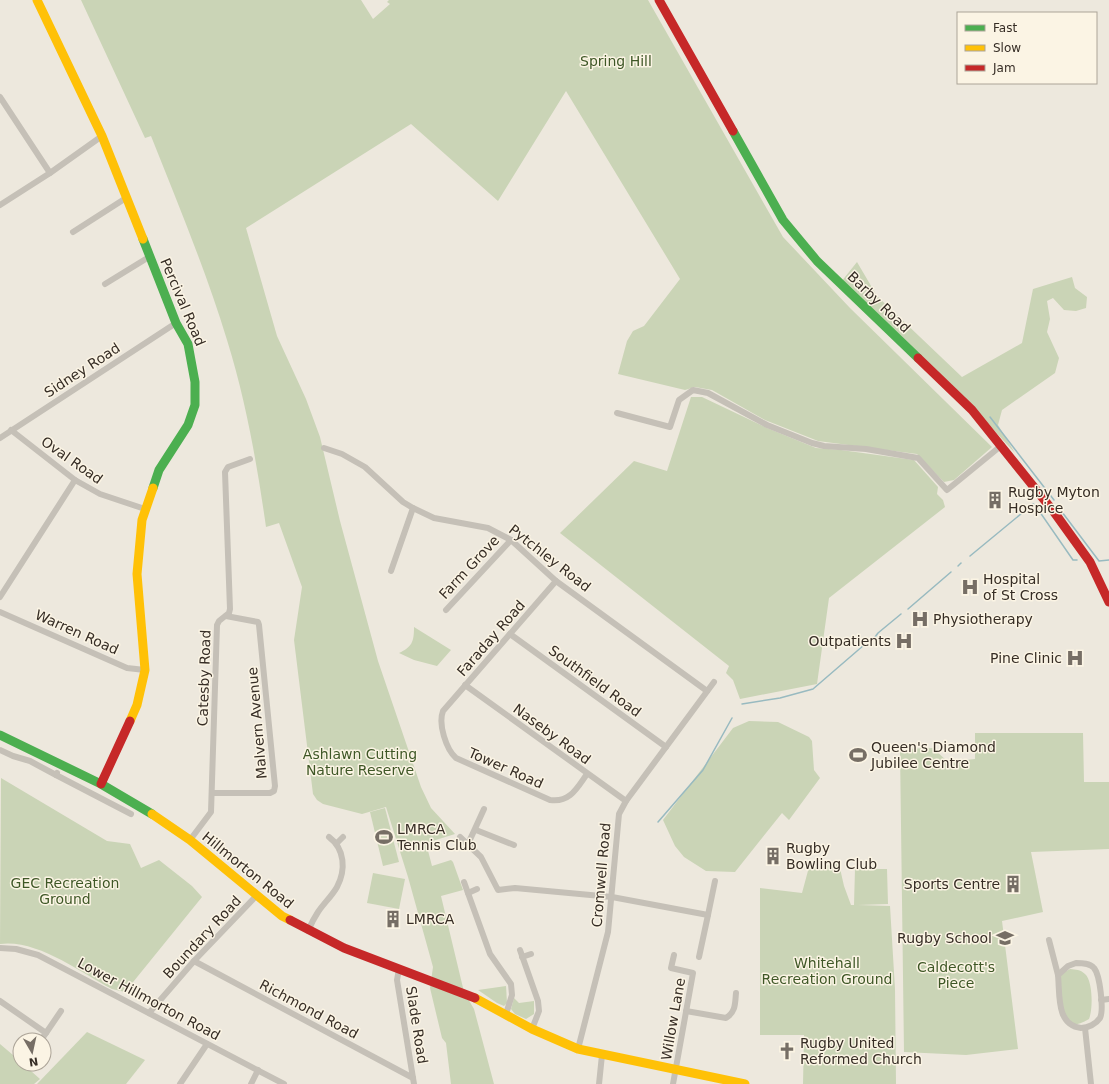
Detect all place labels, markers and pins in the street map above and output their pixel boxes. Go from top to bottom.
place label: Rugby Myton Hospice [1008,484,1100,516]
building icon: Rugby Myton Hospice [985,490,1005,510]
place label: Hospital of St Cross [983,571,1058,603]
hospital icon: Hospital of St Cross [960,577,980,597]
hospital icon: Physiotherapy [910,609,930,629]
place label: Physiotherapy [933,611,1033,627]
hospital icon: Outpatients [894,631,914,651]
place label: Outpatients [809,633,891,649]
hospital icon: Pine Clinic [1065,648,1085,668]
place label: Pine Clinic [990,650,1062,666]
place label: Queen's Diamond Jubilee Centre [870,739,996,771]
sports icon: Queen's Diamond Jubilee Centre [848,745,868,765]
place label: LMRCA Tennis Club [396,821,477,853]
sports icon: LMRCA Tennis Club [374,827,394,847]
place label: Rugby Bowling Club [786,840,877,872]
building icon: Rugby Bowling Club [763,846,783,866]
building icon: Sports Centre [1003,874,1023,894]
place label: Sports Centre [904,876,1000,892]
building icon: LMRCA [383,909,403,929]
place label: LMRCA [406,911,455,927]
school or university icon: Rugby School [995,928,1015,948]
place label: Rugby School [897,930,992,946]
place label: Rugby United Reformed Church [800,1035,922,1067]
church icon: Rugby United Reformed Church [777,1041,797,1061]

